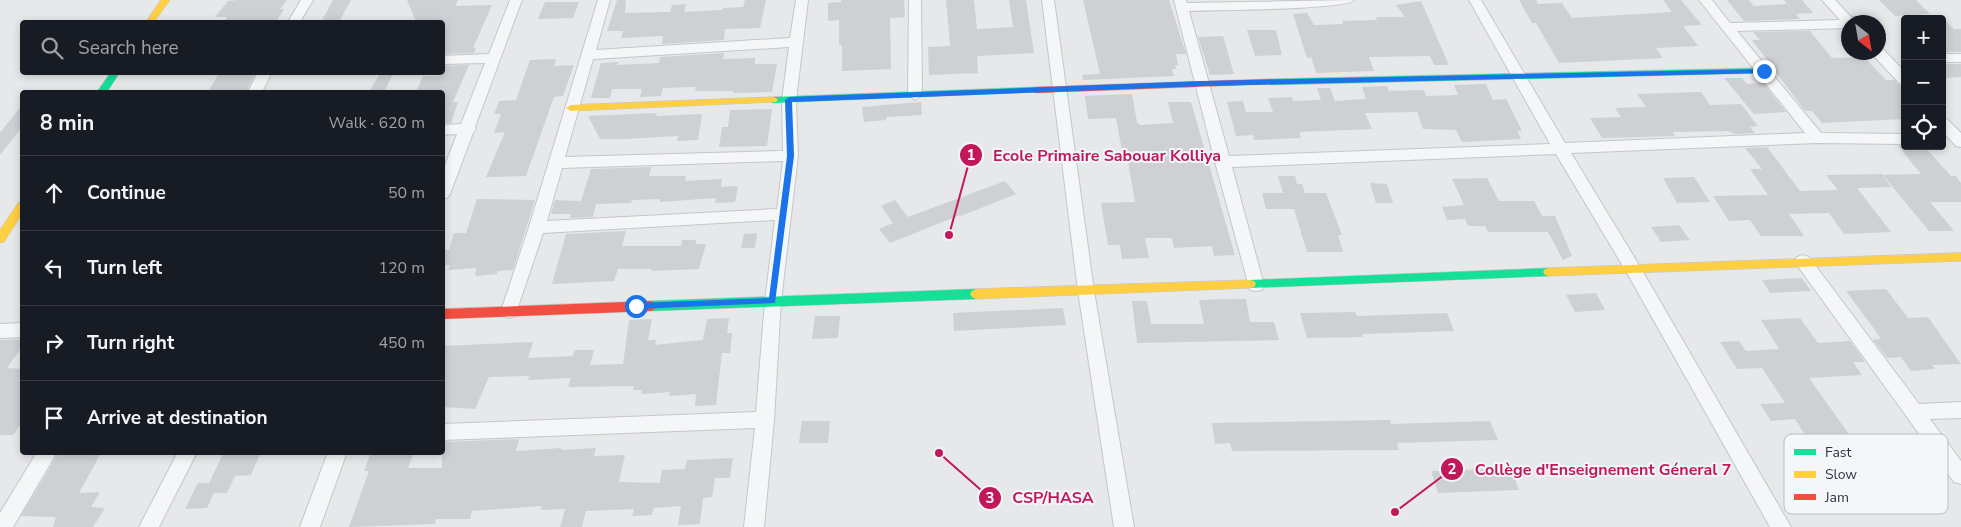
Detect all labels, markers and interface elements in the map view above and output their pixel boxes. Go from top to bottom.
north arrow [1841,15,1886,60]
map controls [1901,15,1946,150]
button: + [1901,15,1946,60]
search box [20,20,445,75]
icon: search [38,34,66,62]
text: Search here [78,35,179,61]
route end [1753,60,1776,83]
button: − [1901,60,1946,105]
button: locate [1901,105,1946,150]
text: 8 min [40,109,94,137]
text: Walk · 620 m [329,112,425,134]
callout: Ecole Primaire Sabouar Kolliya [958,139,1231,170]
text: 1 [966,145,976,165]
text: Ecole Primaire Sabouar Kolliya [993,145,1221,167]
icon: ahead [40,179,68,207]
text: Continue [87,180,166,206]
text: 50 m [388,182,425,204]
icon: left [40,254,68,282]
text: Turn left [87,255,162,281]
text: 120 m [378,257,425,279]
route start [625,295,648,318]
icon: right [40,329,68,357]
text: Turn right [87,330,174,356]
text: 450 m [378,332,425,354]
icon: arrive [40,404,68,432]
text: Arrive at destination [87,405,268,431]
legend [1784,434,1948,514]
text: Fast [1825,443,1851,462]
callout: Collège d'Enseignement Géneral 7 [1440,454,1741,485]
text: 2 [1447,459,1457,479]
text: Collège d'Enseignement Géneral 7 [1475,459,1731,481]
text: Slow [1825,465,1857,484]
callout: CSP/HASA [978,482,1104,513]
text: CSP/HASA [1012,487,1094,509]
text: 3 [985,488,995,508]
text: Jam [1824,488,1849,507]

